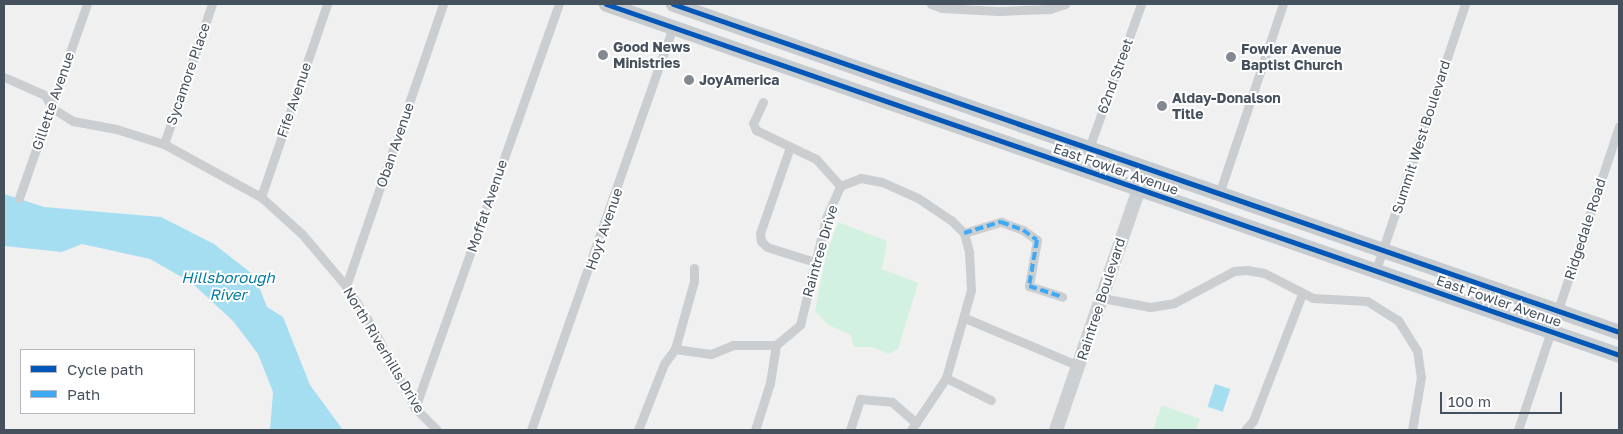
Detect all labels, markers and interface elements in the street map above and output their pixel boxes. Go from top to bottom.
street label: Sycamore Place [163,21,213,127]
street label: 62nd Street [1094,36,1136,116]
place label: Good News Ministries [613,39,690,72]
place label: Fowler Avenue Baptist Church [1241,41,1342,74]
marker: Good News Ministries [597,49,609,61]
street label: Gillette Avenue [28,50,78,152]
marker: Fowler Avenue Baptist Church [1225,51,1237,63]
street label: Summit West Boulevard [1388,58,1454,216]
street label: Fife Avenue [273,60,315,140]
place label: JoyAmerica [699,72,779,88]
marker: JoyAmerica [683,74,695,86]
place label: Alday-Donalson Title [1172,90,1281,122]
street label: Oban Avenue [373,100,417,190]
marker: Alday-Donalson Title [1156,100,1168,112]
street label: East Fowler Avenue [1051,140,1181,198]
street label: Moffat Avenue [463,158,511,254]
street label: Ridgedale Road [1561,176,1609,282]
street label: Hoyt Avenue [582,186,626,272]
street label: Raintree Drive [799,203,841,299]
street label: Raintree Boulevard [1073,236,1129,362]
water label: Hillsborough River [181,268,275,303]
street label: East Fowler Avenue [1434,272,1564,330]
street label: North Riverhills Drive [340,284,428,416]
legend [20,349,195,414]
text: Cycle path [67,360,143,378]
scale bar [1443,382,1566,414]
text: Path [67,385,100,403]
text: 100 m [1448,392,1491,410]

